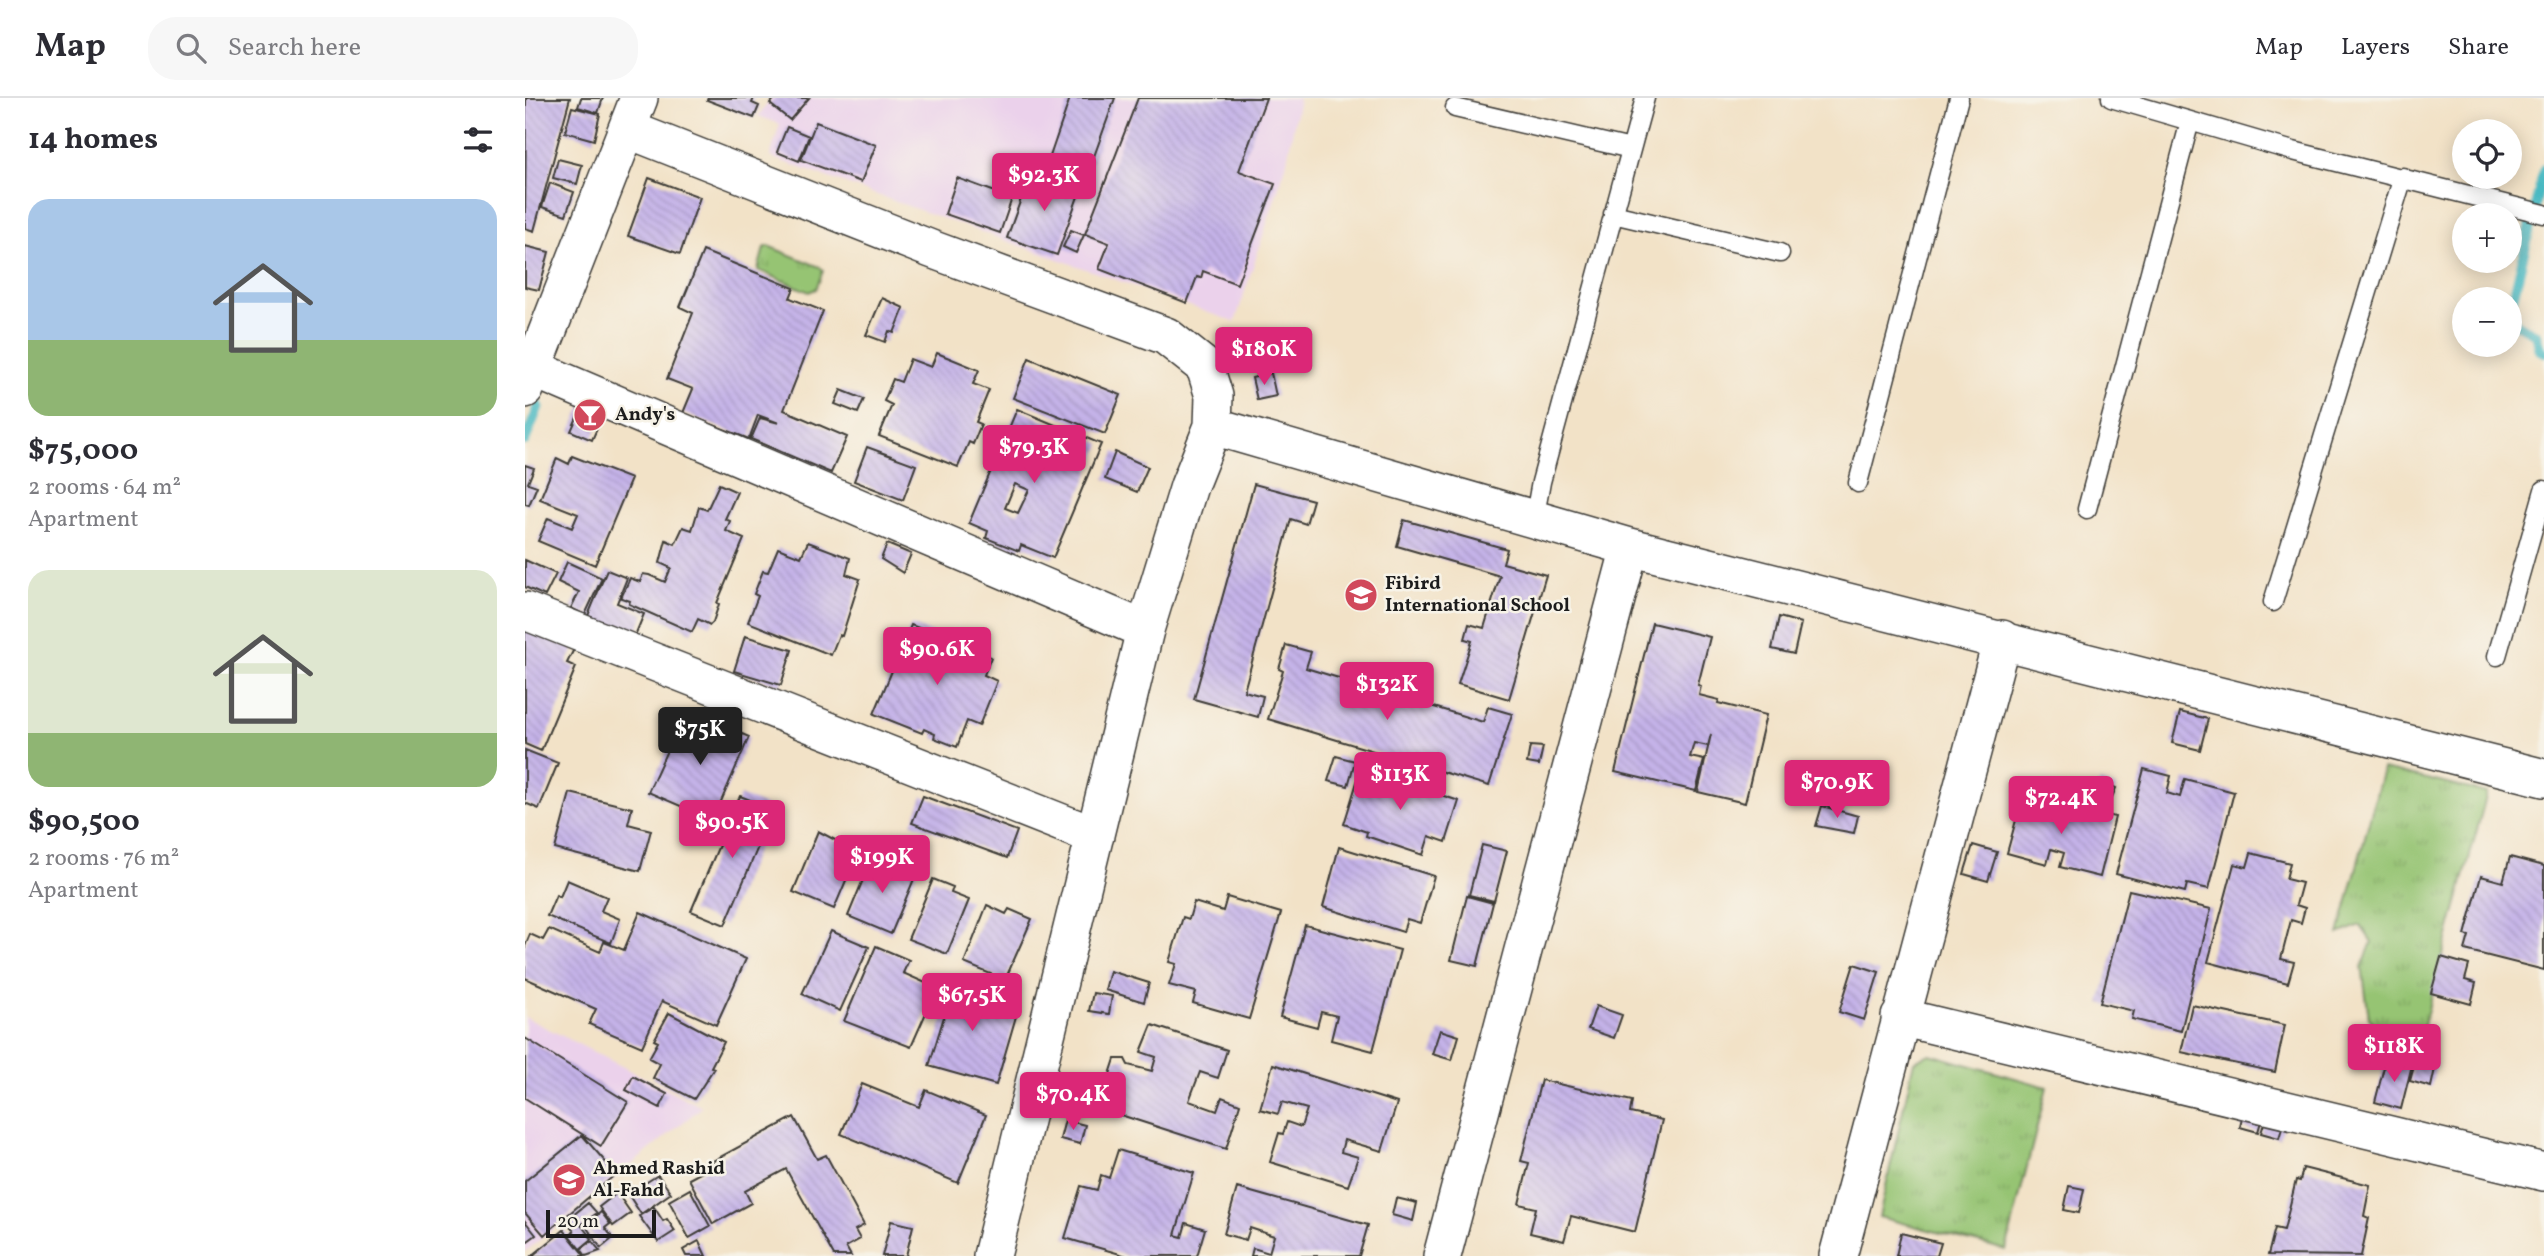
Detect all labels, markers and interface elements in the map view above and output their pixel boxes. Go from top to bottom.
search box [148,17,638,80]
text: Map [35,25,106,71]
icon: search [172,29,210,67]
text: Search here [228,30,361,66]
text: Map [2255,31,2303,65]
text: Layers [2341,31,2410,65]
text: Share [2448,31,2509,65]
text: 14 homes [28,119,158,161]
map controls [2452,119,2522,357]
button: locate [2452,119,2522,189]
icon: filters [459,121,497,159]
pin: $92.3K [987,153,1101,213]
text: $92.3K [1008,160,1080,192]
button: + [2452,203,2522,273]
icon: home [200,245,326,371]
button: − [2452,287,2522,357]
pin: $180K [1215,328,1313,387]
text: $180K [1231,334,1297,366]
bar icon: Andy's [571,396,609,434]
place label: Andy's [615,402,676,428]
pin: $79.3K [977,426,1091,485]
text: $75,000 [28,430,138,472]
text: $79.3K [999,432,1069,464]
text: 2 rooms · 64 m² [28,472,181,504]
text: Apartment [28,504,139,536]
place label: Fibird International School [1385,571,1570,619]
school or university icon: Fibird International School [1342,576,1380,614]
icon: home [200,616,326,742]
pin: $90.6K [880,628,994,687]
text: $90.6K [899,634,975,666]
pin: $132K [1338,662,1436,722]
text: $132K [1356,669,1418,701]
pin: $75K [659,708,741,767]
text: $75K [674,714,726,746]
pin: $113K [1351,752,1449,812]
text: $113K [1370,759,1430,791]
pin: $70.9K [1780,760,1894,820]
text: $70.9K [1800,767,1874,799]
pin: $72.4K [2004,776,2118,836]
text: $72.4K [2025,783,2097,815]
pin: $90.5K [675,800,789,860]
text: $90,500 [28,801,140,843]
text: $90.5K [695,807,769,839]
pin: $199K [833,836,931,895]
text: $199K [850,842,914,874]
text: 2 rooms · 76 m² [28,843,179,875]
text: Apartment [28,875,139,907]
pin: $67.5K [915,974,1029,1033]
text: $67.5K [938,980,1006,1012]
pin: $118K [2345,1024,2443,1084]
text: $118K [2364,1031,2424,1063]
pin: $70.4K [1016,1072,1130,1132]
text: $70.4K [1036,1079,1110,1111]
place label: Ahmed Rashid Al-Fahd [593,1156,725,1204]
school or university icon: Ahmed Rashid Al-Fahd [550,1161,588,1199]
scale bar [546,1207,656,1239]
text: 20 m [557,1209,599,1235]

